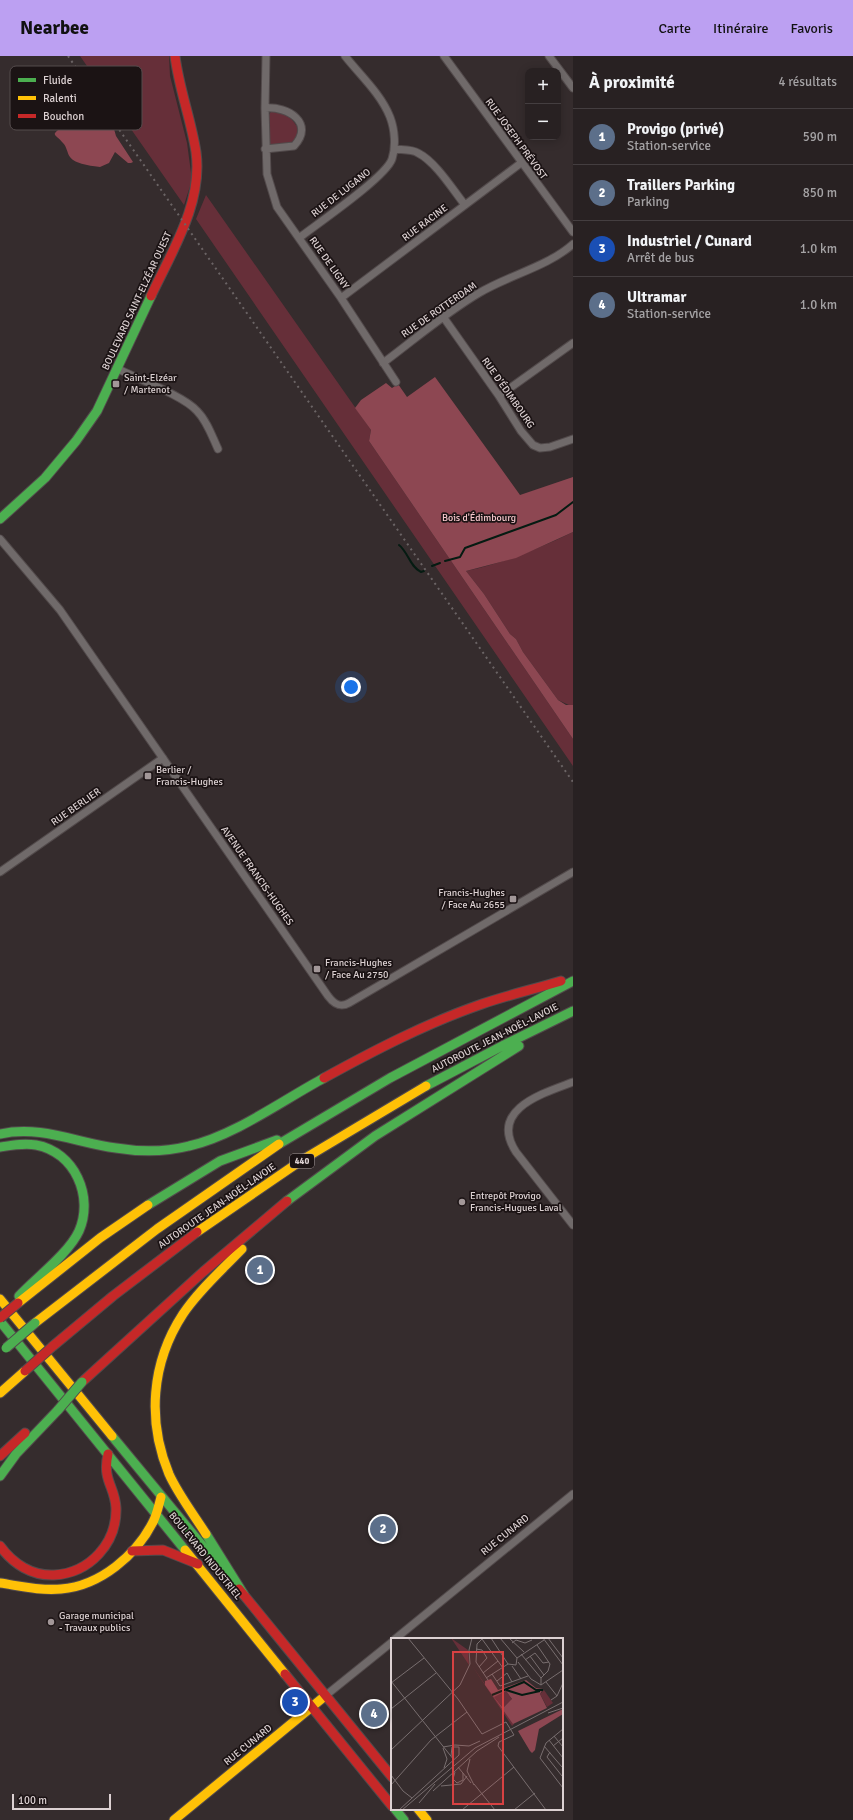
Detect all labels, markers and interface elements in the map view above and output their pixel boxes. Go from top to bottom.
text: Nearbee [20,16,89,40]
text: Carte [658,20,691,37]
text: Itinéraire [713,20,769,37]
text: Favoris [791,20,833,37]
legend [10,66,142,130]
map controls [525,68,561,140]
button: + [525,68,561,104]
text: À proximité [589,72,675,93]
text: Fluide [43,74,72,87]
text: 4 résultats [778,74,837,90]
text: Ralenti [43,92,77,105]
street label: RUE JOSEPH PRÉVOST [483,96,550,182]
button: − [525,104,561,140]
text: Bouchon [43,110,84,123]
text: Provigo (privé) [627,120,724,138]
text: 1 [598,129,606,145]
text: 590 m [803,129,837,145]
text: Station-service [627,138,711,154]
street label: RUE DE LUGANO [309,166,373,220]
text: Traillers Parking [627,176,735,194]
text: 2 [598,185,606,201]
text: 850 m [803,185,837,201]
text: Parking [627,194,669,210]
street label: RUE RACINE [400,202,450,244]
street label: BOULEVARD SAINT-ELZÉAR OUEST [99,230,174,372]
text: Industriel / Cunard [627,232,752,250]
street label: RUE DE LIGNY [307,235,351,291]
text: 3 [598,241,606,257]
text: 1.0 km [800,241,837,257]
text: Arrêt de bus [627,250,694,266]
street label: RUE DE ROTTERDAM [399,279,479,341]
text: Ultramar [627,288,687,306]
text: 4 [598,297,606,313]
text: 1.0 km [800,297,837,313]
text: Station-service [627,306,711,322]
street label: RUE D'ÉDIMBOURG [479,355,538,431]
place label: Saint-Elzéar / Martenot [124,372,177,396]
marker: Saint-Elzéar / Martenot [111,379,121,389]
park label: Bois d'Édimbourg [442,511,516,524]
your location [341,677,361,697]
place label: Berlier / Francis-Hughes [156,764,223,788]
marker: Berlier / Francis-Hughes [143,771,153,781]
street label: RUE BERLIER [49,785,103,829]
street label: AVENUE FRANCIS-HUGHES [218,824,296,928]
place label: Francis-Hughes / Face Au 2655 [438,887,506,911]
marker: Francis-Hughes / Face Au 2655 [508,894,518,904]
place label: Francis-Hughes / Face Au 2750 [325,957,392,981]
marker: Francis-Hughes / Face Au 2750 [312,964,322,974]
street label: AUTOROUTE JEAN-NOËL-LAVOIE [430,1001,561,1075]
road number: 440 [290,1154,314,1168]
street label: AUTOROUTE JEAN-NOËL-LAVOIE [156,1160,278,1251]
place label: Entrepôt Provigo Francis-Hugues Laval [470,1190,562,1214]
marker: Entrepôt Provigo Francis-Hugues Laval [457,1197,467,1207]
pin: 1 [247,1255,273,1285]
street label: BOULEVARD INDUSTRIEL [166,1510,244,1602]
street label: RUE CUNARD [478,1512,532,1558]
pin: 2 [370,1514,396,1544]
place label: Garage municipal - Travaux publics [59,1610,134,1634]
marker: Garage municipal - Travaux publics [46,1617,56,1627]
inset map [391,1638,563,1810]
pin: 3 [282,1687,308,1717]
pin: 4 [361,1699,387,1729]
street label: RUE CUNARD [221,1722,275,1768]
scale bar [12,1792,111,1811]
text: 100 m [18,1794,47,1807]

